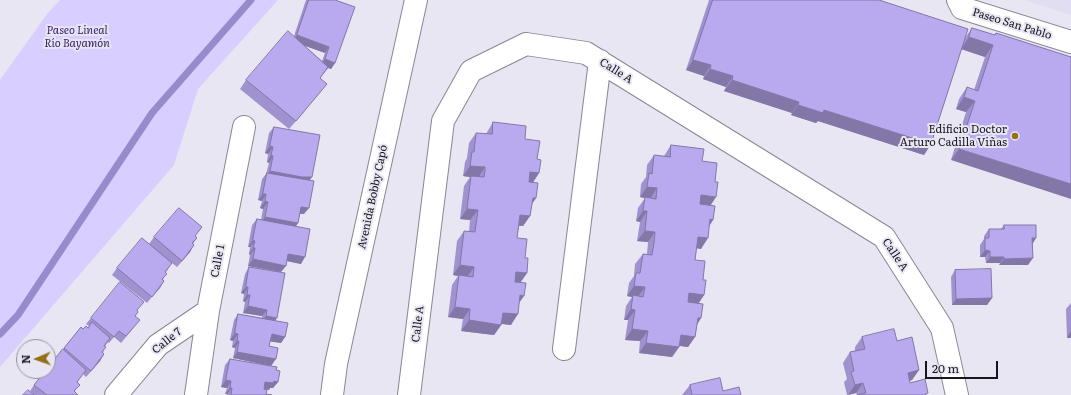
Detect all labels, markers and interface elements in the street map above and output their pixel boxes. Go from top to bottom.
street label: Paseo San Pablo [971,6,1053,42]
park label: Paseo Lineal Río Bayamón [44,24,110,50]
street label: Calle A [597,56,635,86]
place label: Edificio Doctor Arturo Cadilla Viñas [900,123,1007,149]
marker: Edificio Doctor Arturo Cadilla Viñas [1010,131,1020,141]
street label: Avenida Bobby Capó [356,144,390,250]
street label: Calle A [879,236,911,274]
street label: Calle 1 [208,243,228,279]
street label: Calle A [409,305,427,343]
street label: Calle 7 [150,325,184,357]
north arrow [16,339,56,379]
scale bar [927,353,1000,379]
text: N [17,354,33,364]
text: 20 m [932,359,959,377]

